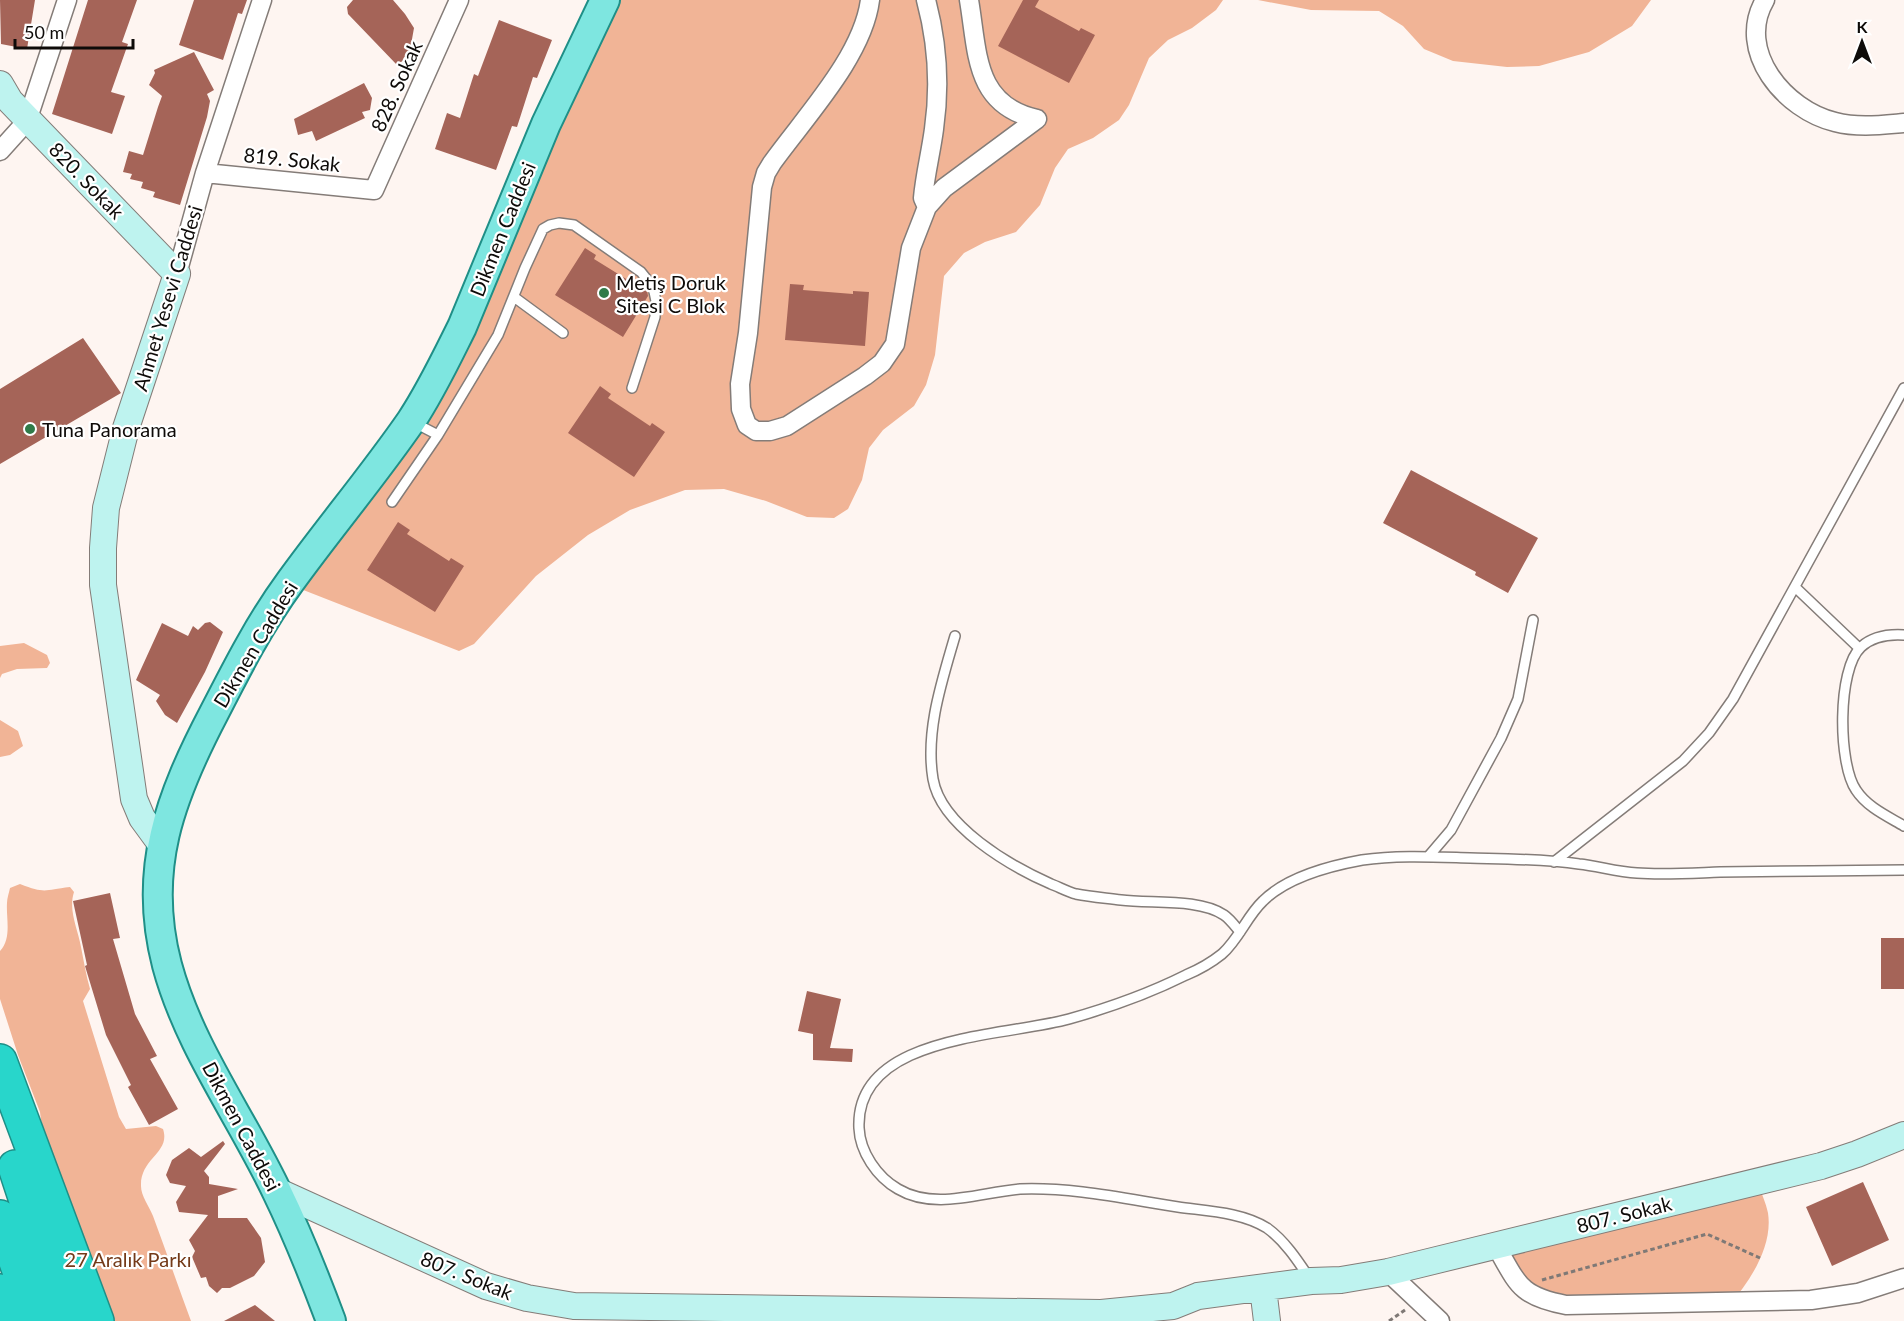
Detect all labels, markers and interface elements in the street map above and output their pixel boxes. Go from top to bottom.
scale bar [15,12,134,50]
north arrow [1832,12,1892,72]
text: K [1857,17,1869,36]
text: 50 m [24,21,64,43]
street label: 828. Sokak [365,36,427,135]
street label: 820. Sokak [45,137,130,224]
street label: 819. Sokak [242,142,342,176]
street label: Dikmen Caddesi [464,158,540,300]
street label: Ahmet Yesevi Caddesi [127,202,207,394]
place label: Metiş Doruk Sitesi C Blok [616,270,727,317]
marker: Metiş Doruk Sitesi C Blok [597,286,611,300]
place label: Tuna Panorama [42,417,177,441]
marker: Tuna Panorama [23,422,37,436]
street label: Dikmen Caddesi [208,577,302,711]
street label: Dikmen Caddesi [198,1057,286,1195]
street label: 807. Sokak [1574,1190,1675,1237]
street label: 807. Sokak [418,1246,517,1305]
park label: 27 Aralık Parkı [65,1247,191,1271]

